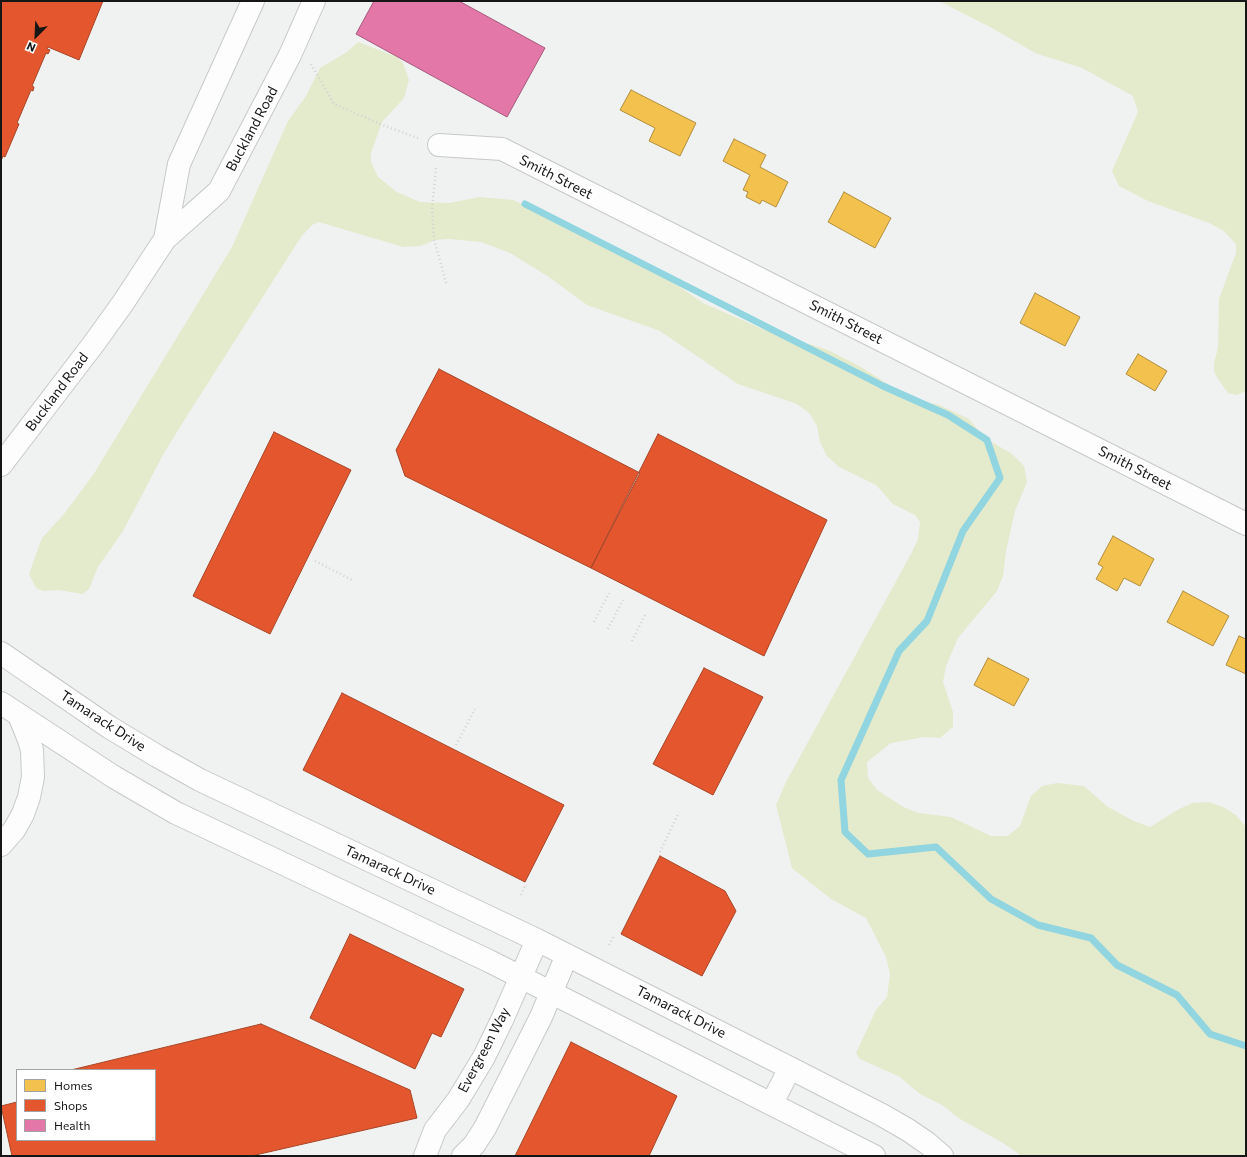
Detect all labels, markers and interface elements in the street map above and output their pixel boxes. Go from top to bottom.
north arrow [16,16,56,56]
text: N [25,40,37,55]
street label: Buckland Road [223,84,281,174]
street label: Smith Street [517,151,595,203]
street label: Smith Street [807,296,885,348]
street label: Buckland Road [22,350,92,434]
street label: Smith Street [1096,442,1174,494]
street label: Tamarack Drive [57,687,149,755]
street label: Tamarack Drive [342,842,438,898]
street label: Tamarack Drive [633,982,729,1042]
street label: Evergreen Way [454,1004,514,1096]
legend [16,1069,156,1141]
text: Homes [54,1078,92,1092]
text: Shops [54,1098,88,1112]
text: Health [54,1118,90,1132]

